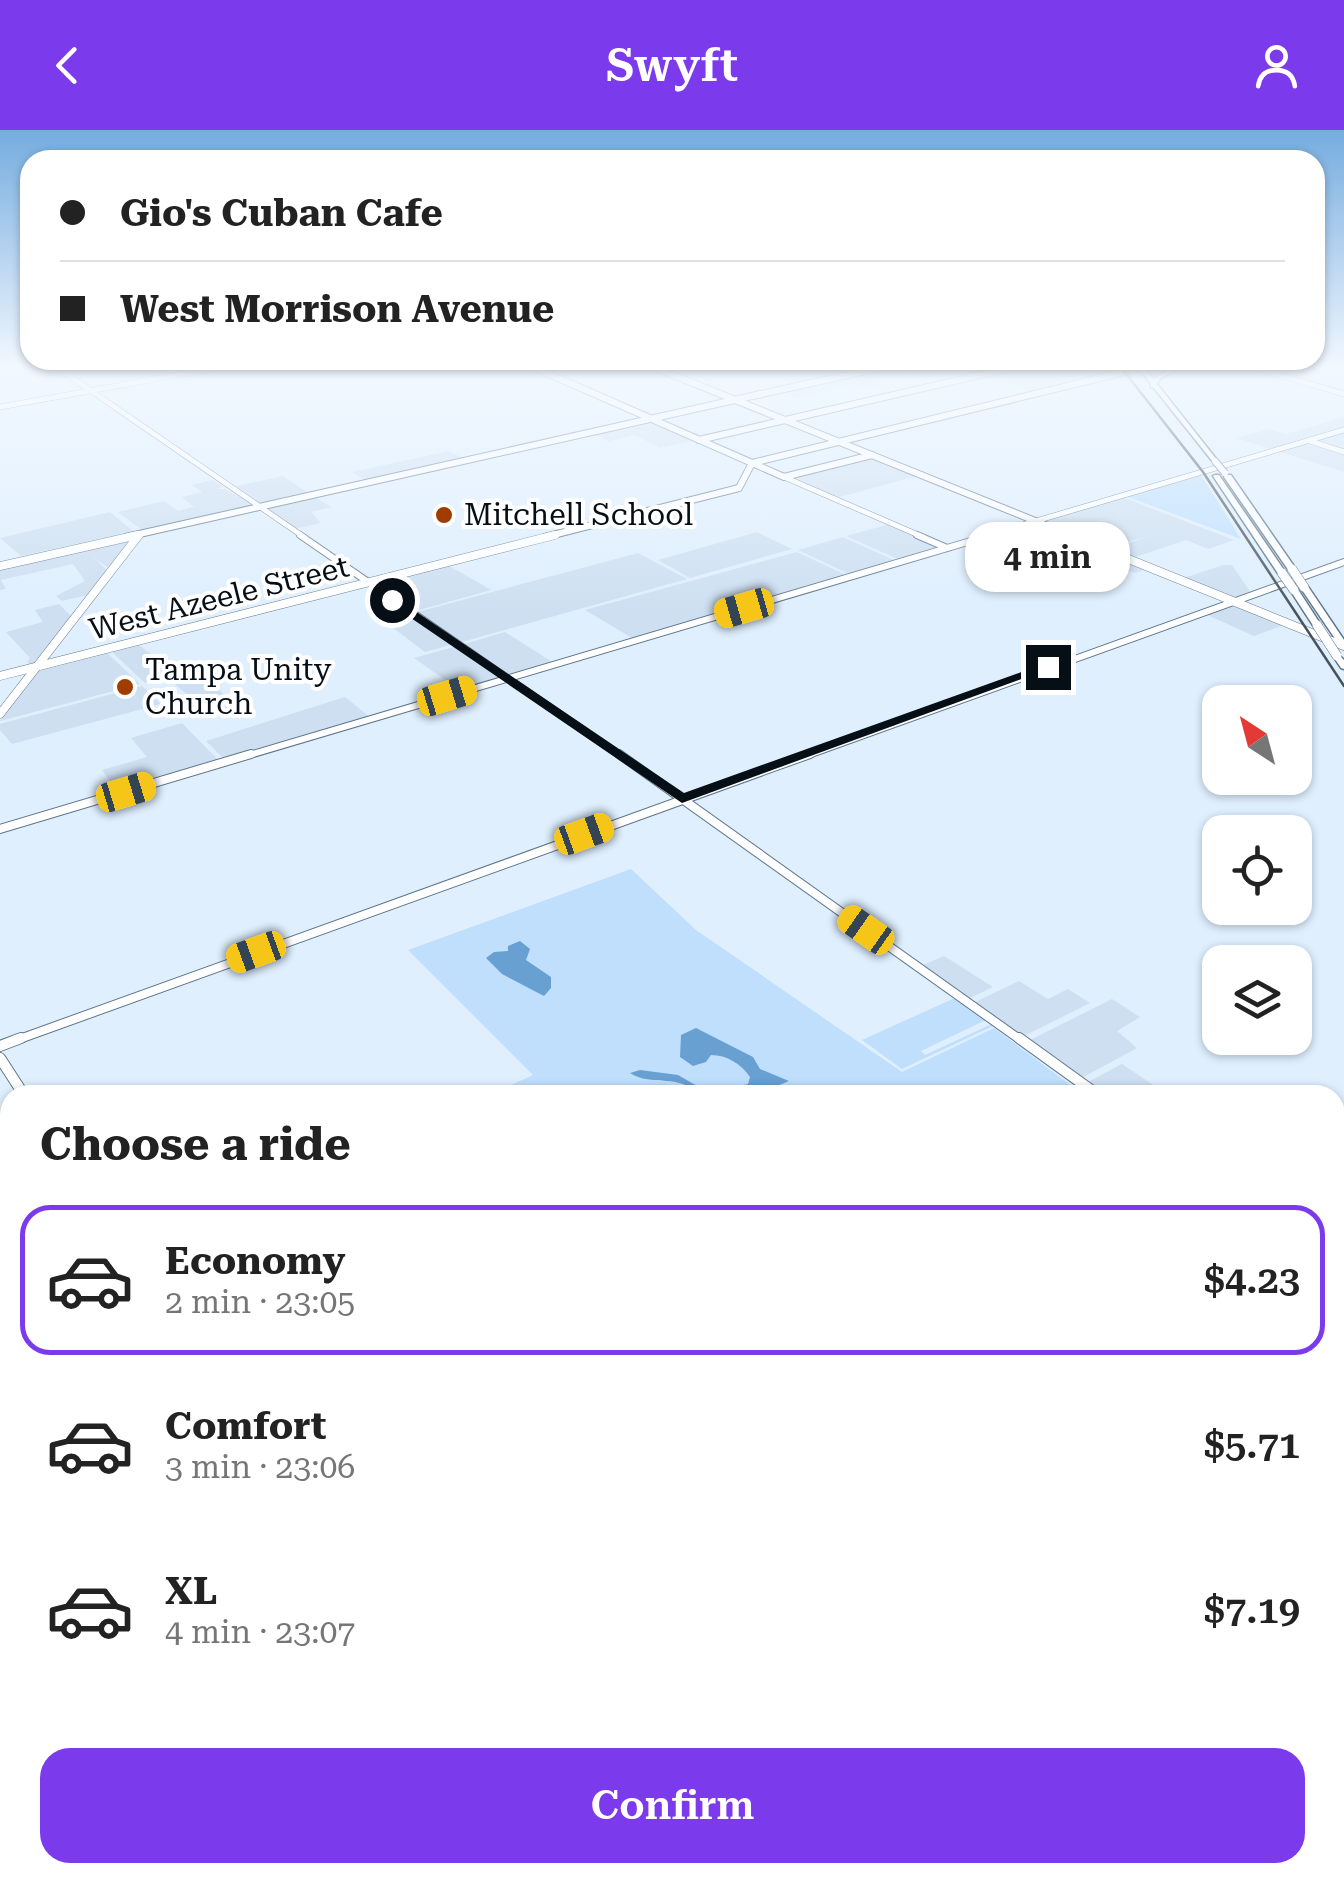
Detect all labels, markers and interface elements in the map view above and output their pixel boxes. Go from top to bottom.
icon: back [40,38,95,93]
icon: person [1249,38,1304,93]
text: Swyft [606,39,738,92]
text: Gio's Cuban Cafe [120,191,443,235]
text: West Morrison Avenue [120,287,554,331]
place label: Mitchell School [464,497,693,532]
marker: Mitchell School [433,504,455,526]
callout: 4 min [966,522,1130,592]
text: 4 min [1003,538,1092,576]
street label: West Azeele Street [85,548,352,647]
route start [370,578,415,623]
car [711,585,777,631]
route end [1026,645,1071,690]
place label: Tampa Unity Church [145,652,332,721]
car [414,673,480,719]
marker: Tampa Unity Church [114,676,136,698]
north arrow [1202,685,1312,795]
map controls [1202,685,1312,1055]
car [93,769,159,815]
car [551,810,617,858]
button: locate [1202,815,1312,925]
car [833,901,899,959]
car [223,928,289,976]
button: layers [1202,945,1312,1055]
text: Choose a ride [40,1118,351,1171]
icon: car [45,1235,135,1325]
text: Economy [165,1239,345,1283]
text: $4.23 [1204,1258,1300,1302]
text: 2 min · 23:05 [165,1283,355,1321]
icon: car [45,1400,135,1490]
text: Comfort [165,1404,326,1448]
text: $5.71 [1204,1423,1300,1467]
text: 3 min · 23:06 [165,1448,355,1486]
icon: car [45,1565,135,1655]
text: XL [165,1569,217,1613]
text: $7.19 [1204,1588,1300,1632]
text: 4 min · 23:07 [165,1613,355,1651]
button: Confirm [40,1748,1305,1863]

